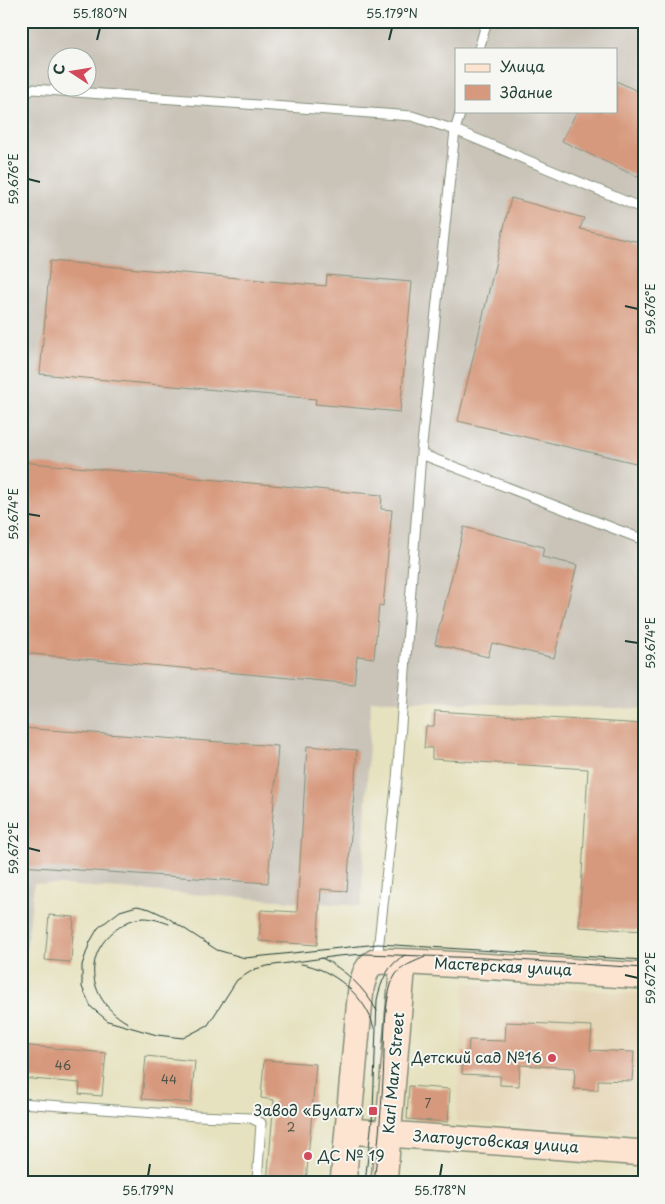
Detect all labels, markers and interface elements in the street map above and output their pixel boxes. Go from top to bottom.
text: 55.180°N [73,4,127,22]
text: 55.179°N [366,4,418,22]
north arrow [48,48,98,98]
legend [455,48,618,112]
text: Улица [500,54,545,77]
text: С [47,62,70,77]
text: Здание [500,80,553,103]
text: 59.676°E [4,153,22,205]
text: 59.676°E [641,283,659,335]
text: 59.674°E [4,488,22,540]
text: 59.674°E [641,617,659,669]
text: 59.672°E [4,822,22,874]
street label: Мастерская улица [433,950,573,981]
text: 59.672°E [641,952,659,1004]
street label: Karl Marx Street [376,1011,409,1134]
place label: Детский сад №16 [411,1045,542,1068]
marker: Детский сад №16 [546,1052,558,1064]
house number: 46 [55,1056,71,1074]
house number: 44 [161,1070,177,1088]
house number: 7 [425,1094,432,1112]
place label: Завод «Булат» [254,1098,363,1121]
marker: Завод «Булат» [367,1105,379,1117]
house number: 2 [287,1118,295,1136]
street label: Златоустовская улица [411,1123,580,1158]
place label: ДС № 19 [317,1143,385,1166]
marker: ДС № 19 [302,1150,314,1162]
text: 55.179°N [122,1181,174,1199]
text: 55.178°N [414,1181,466,1199]

